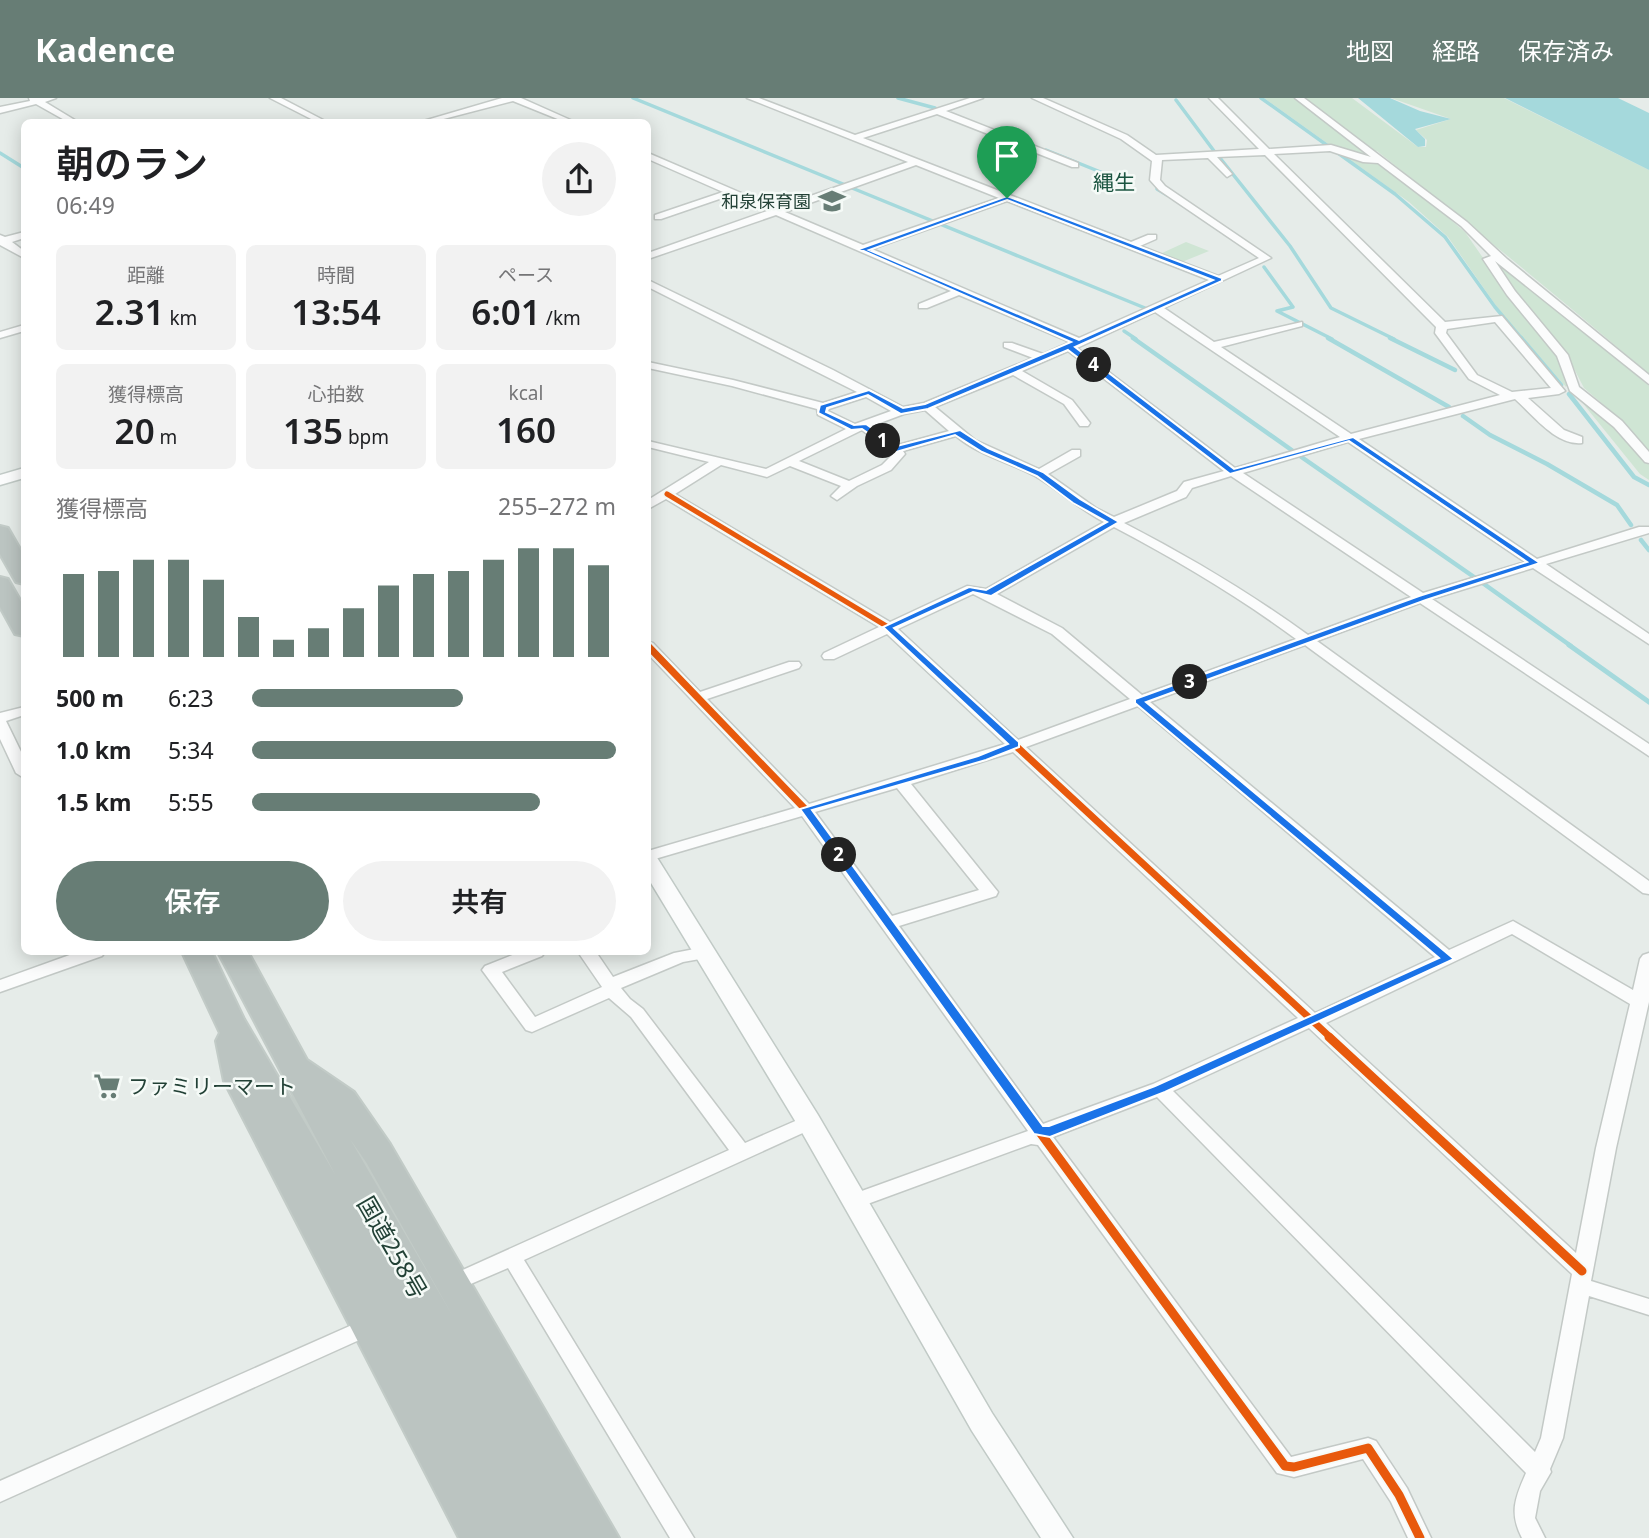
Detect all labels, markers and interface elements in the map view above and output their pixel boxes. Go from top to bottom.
text: Kadence [35,27,175,72]
text: 地図 [1346,34,1394,67]
text: 経路 [1432,34,1480,67]
text: 保存済み [1518,34,1614,67]
pin [977,126,1037,198]
text: 朝のラン [56,137,208,189]
icon: arrive [988,137,1026,175]
button: share [542,142,616,216]
district label: 縄生 [1093,168,1135,196]
school or university icon: 和泉保育園 [817,186,847,216]
text: 06:49 [56,189,115,221]
place label: 和泉保育園 [721,189,811,213]
text: 距離 [127,262,165,288]
text: 時間 [317,262,355,288]
text: ペース [498,262,554,288]
text: 2.31 [95,288,164,335]
text: 13:54 [291,288,381,335]
text: 6:01 [471,288,541,335]
text: km [164,305,197,331]
text: /km [541,305,581,331]
pin: 4 [1076,348,1112,382]
text: 4 [1088,351,1099,377]
text: kcal [509,380,543,406]
text: 獲得標高 [108,381,184,407]
text: 心拍数 [307,381,365,407]
text: 160 [496,406,556,453]
text: 20 [115,407,155,454]
text: 135 [283,407,343,454]
text: m [155,424,177,450]
text: bpm [343,424,389,450]
pin: 1 [866,424,900,458]
text: 1 [877,427,888,453]
text: 255–272 m [498,490,616,522]
text: 獲得標高 [56,492,148,524]
pin: 3 [1172,664,1208,700]
text: 3 [1184,668,1195,694]
text: 500 m [56,682,124,714]
text: 6:23 [168,682,214,714]
text: 1.0 km [56,734,131,766]
text: 5:34 [168,734,214,766]
text: 1.5 km [56,786,131,818]
text: 5:55 [168,786,214,818]
pin: 2 [822,838,856,872]
text: 2 [833,841,844,867]
button: 保存 [56,861,329,941]
button: 共有 [343,861,616,941]
supermarket icon: ファミリーマート [92,1071,122,1101]
place label: ファミリーマート [128,1072,296,1100]
street label: 国道258号 [350,1190,436,1304]

